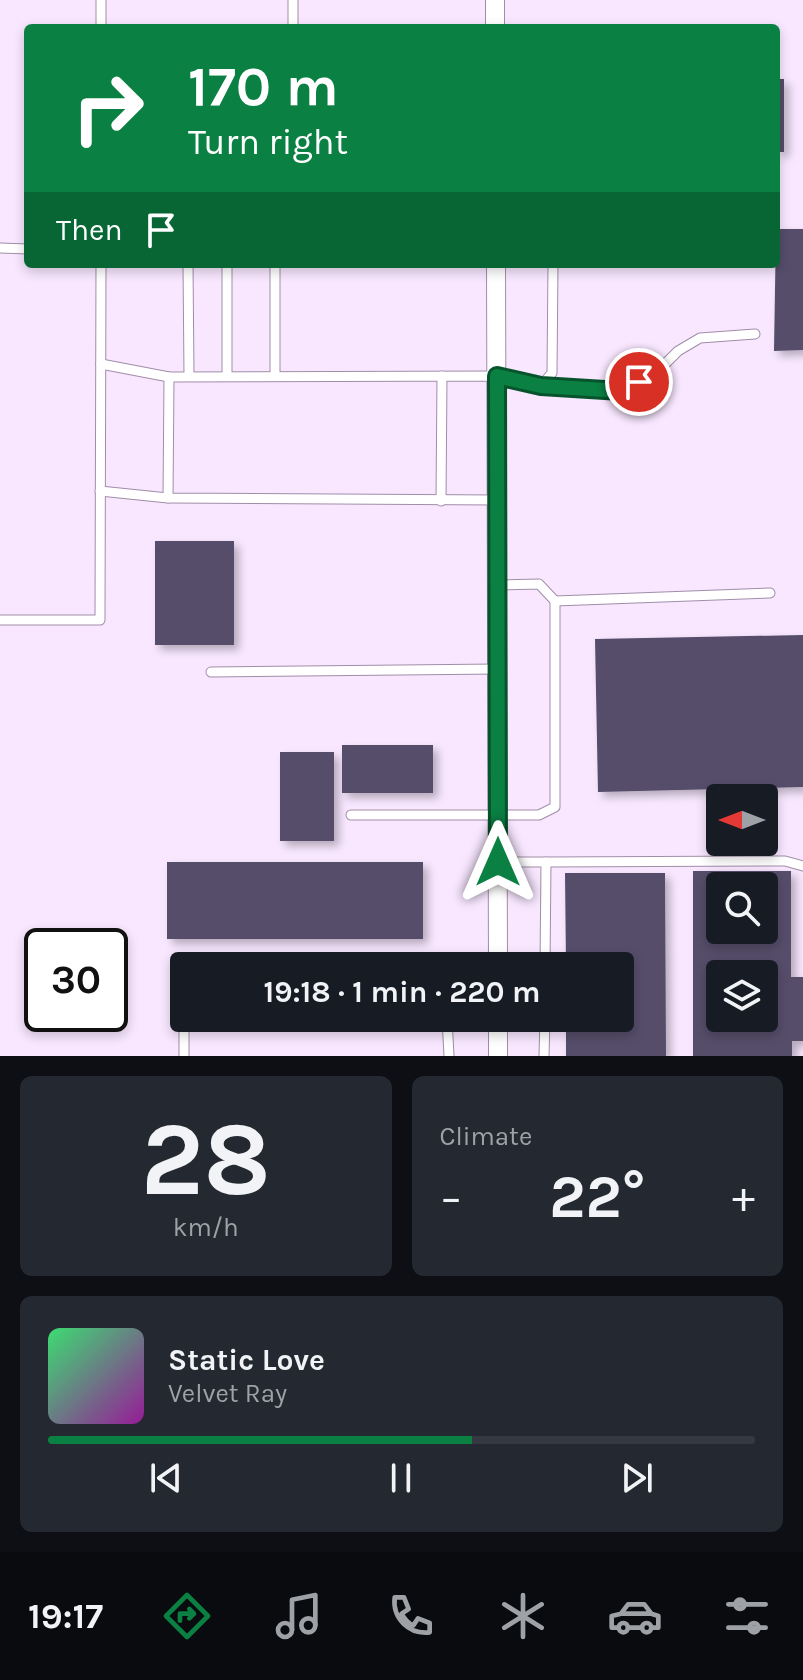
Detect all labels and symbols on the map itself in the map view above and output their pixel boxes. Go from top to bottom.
pin [605,348,673,416]
north arrow [706,784,778,856]
position arrow [456,820,540,904]
speed limit sign: 30 [24,928,128,1032]

